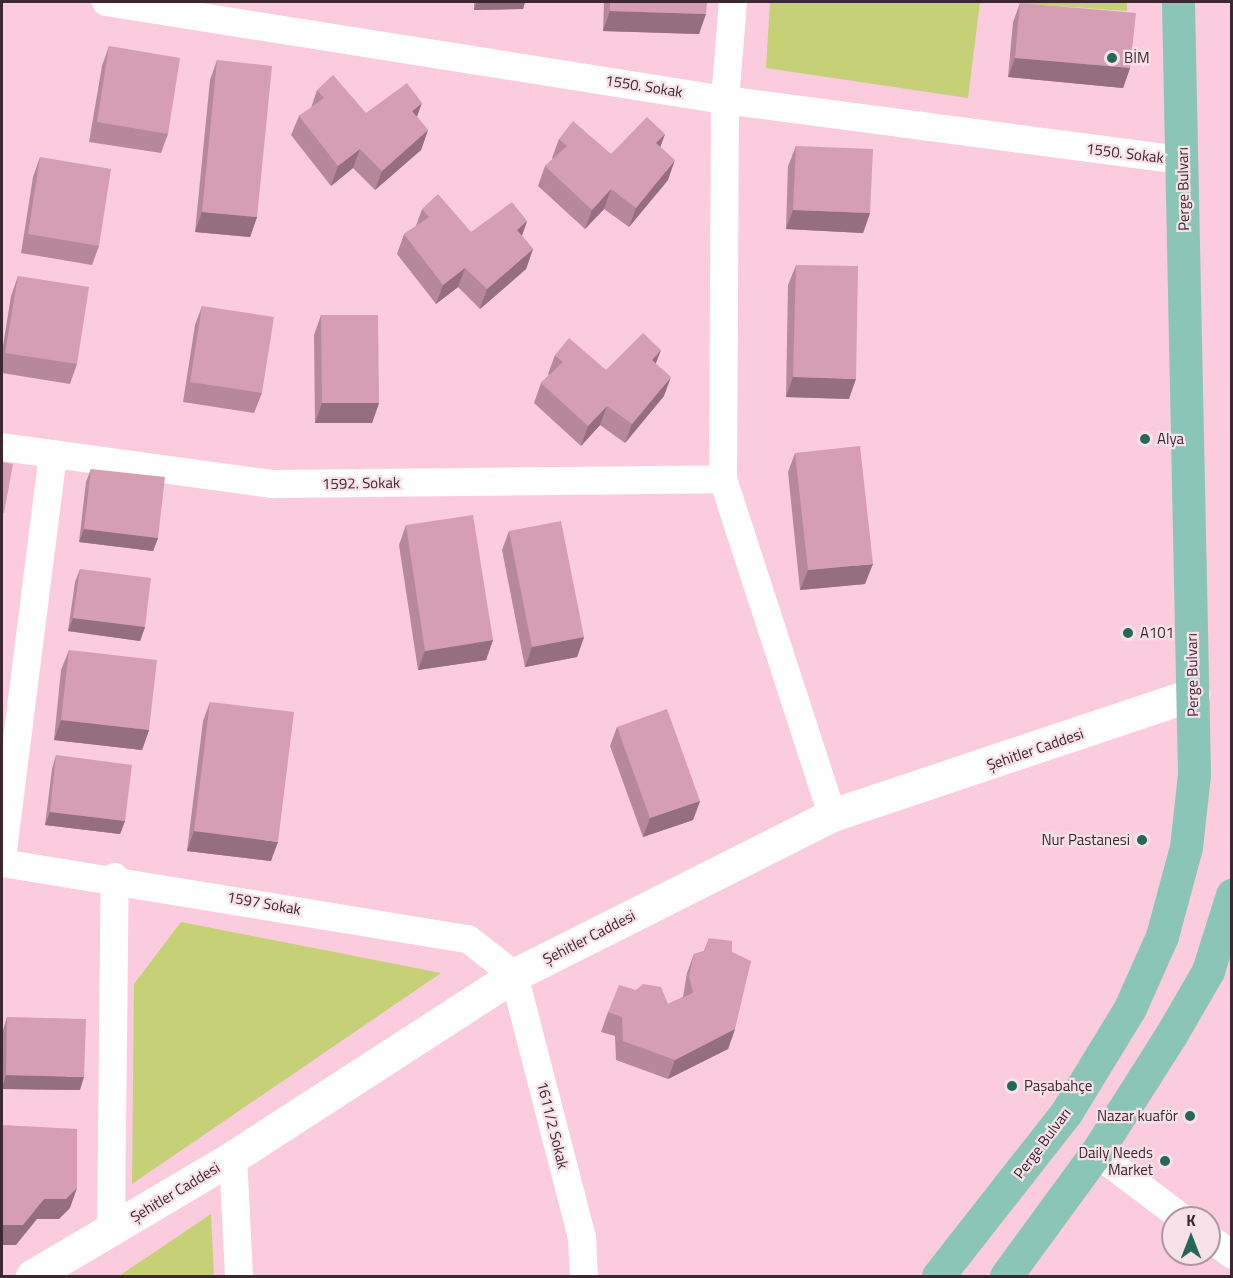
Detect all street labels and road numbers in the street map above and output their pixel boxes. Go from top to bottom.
street label: 1550. Sokak [604,71,684,101]
street label: 1550. Sokak [1085,139,1165,167]
street label: Perge Bulvarı [1173,147,1193,231]
street label: 1592. Sokak [322,473,400,493]
street label: Perge Bulvarı [1182,633,1202,717]
street label: Şehitler Caddesi [984,724,1086,774]
street label: 1597 Sokak [226,888,302,918]
street label: Şehitler Caddesi [540,906,638,968]
street label: 1611/2 Sokak [533,1079,573,1171]
street label: Perge Bulvarı [1010,1104,1074,1182]
street label: Şehitler Caddesi [127,1158,223,1226]

